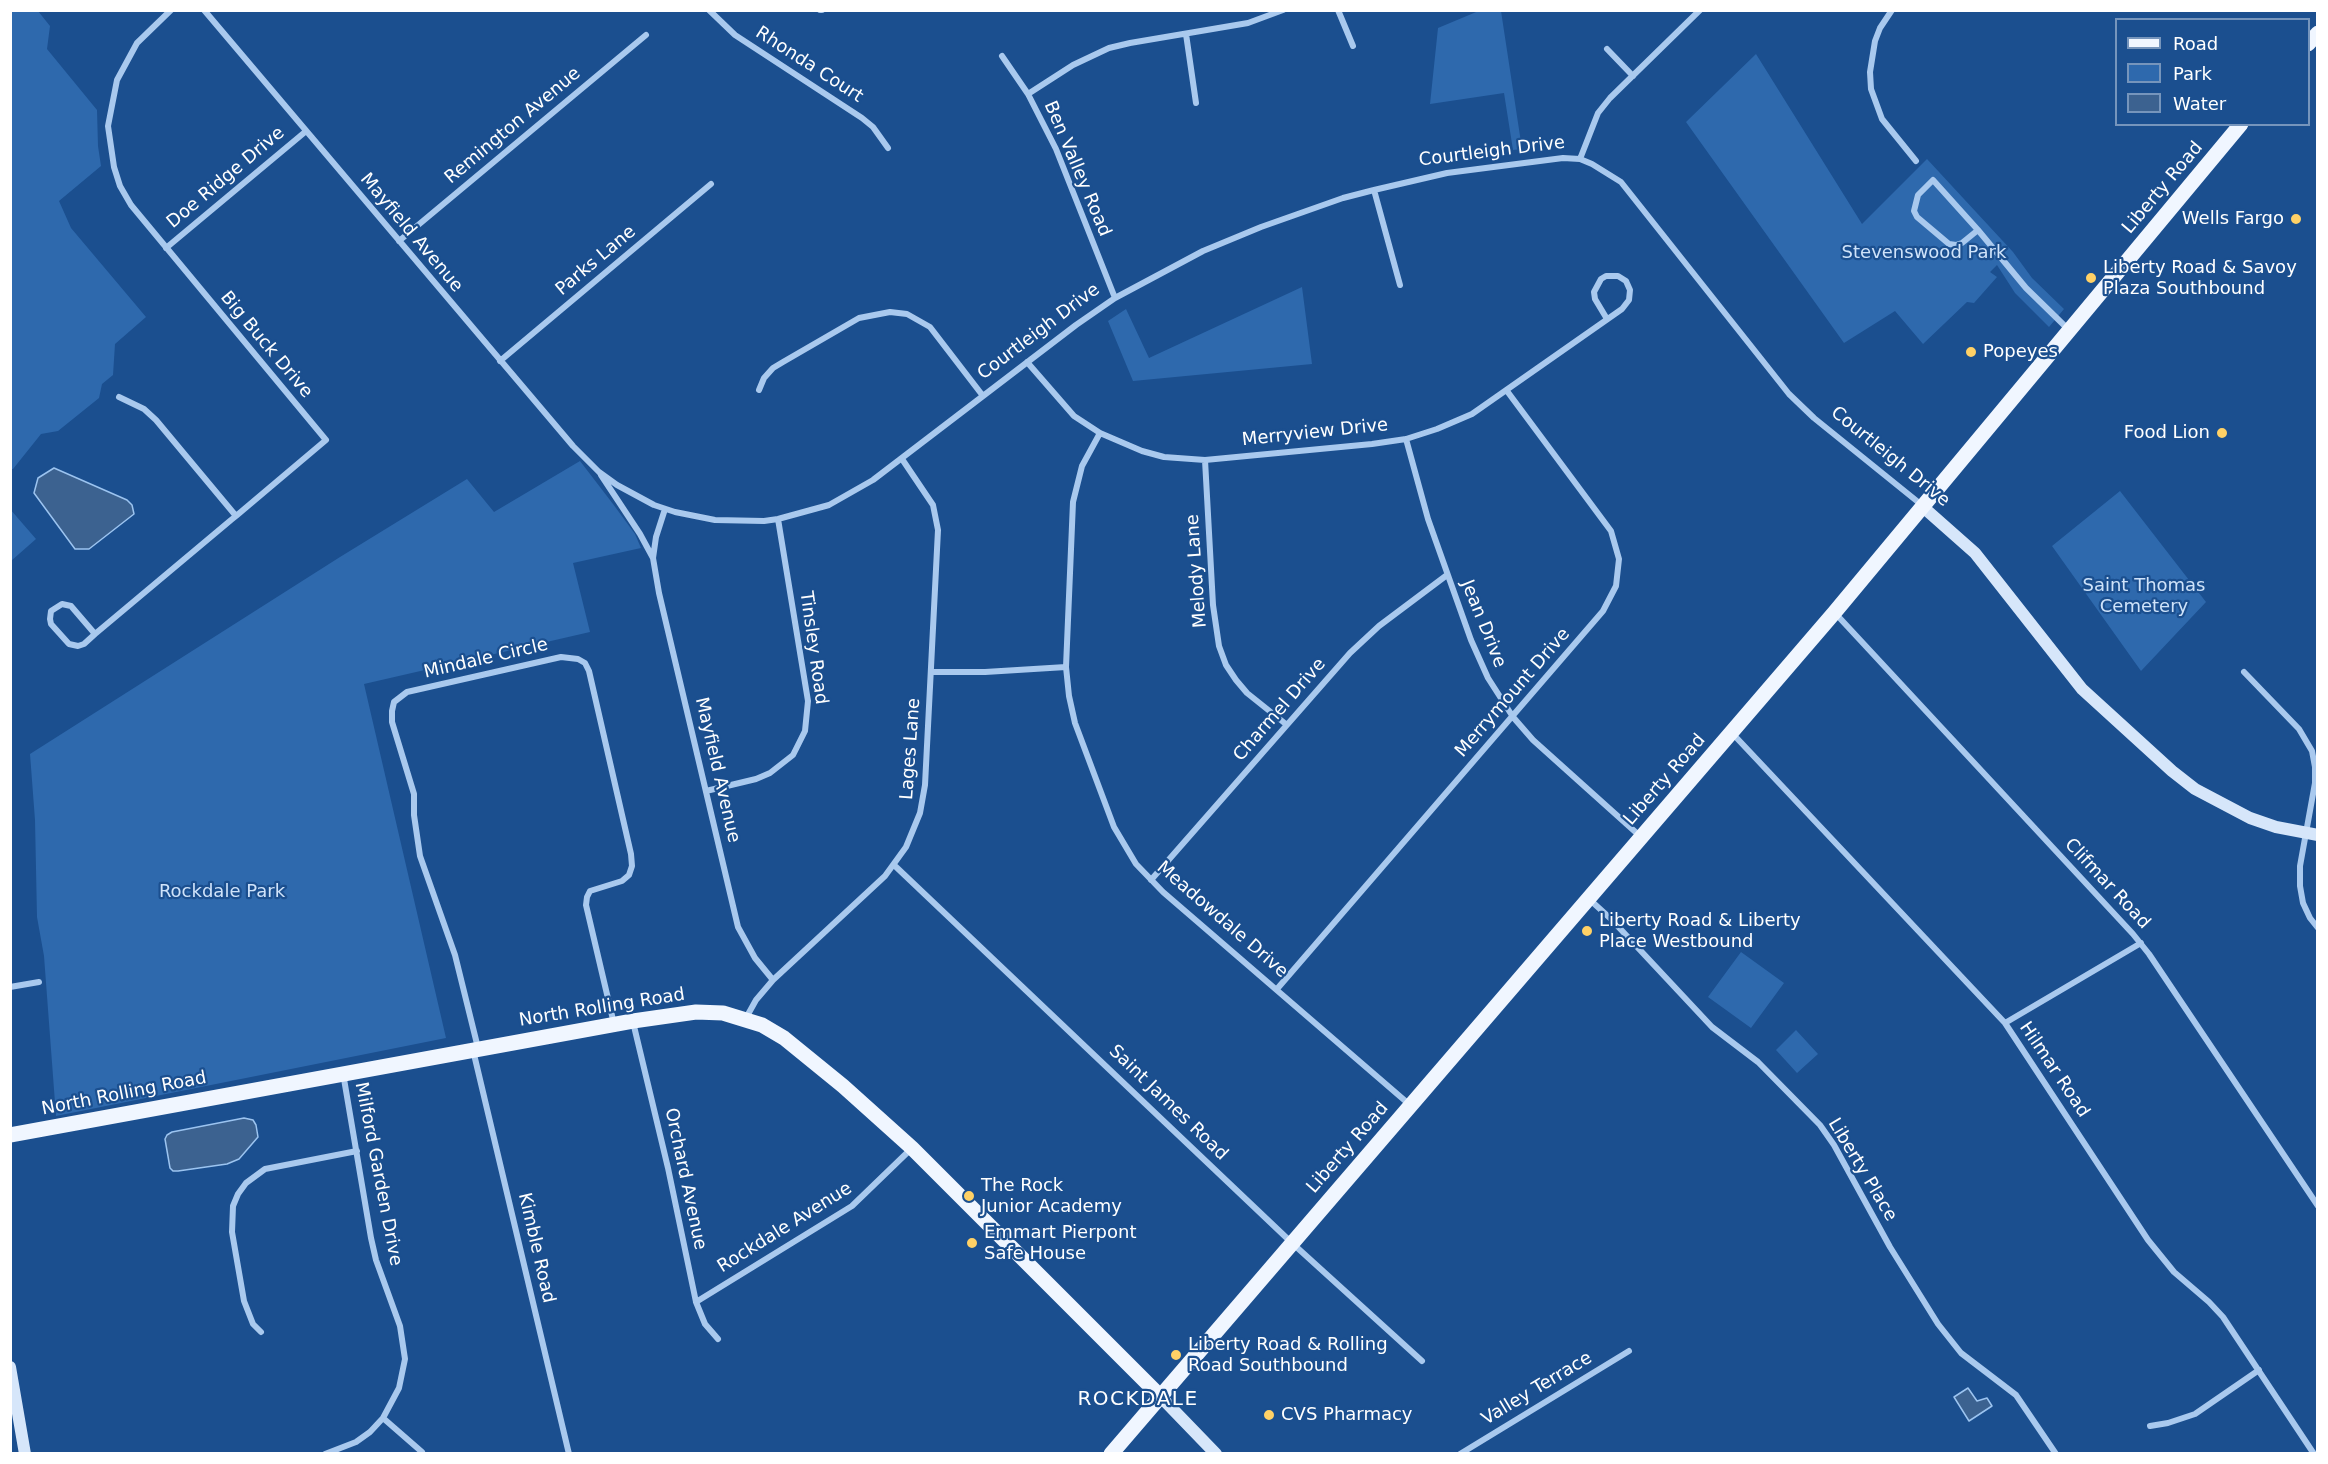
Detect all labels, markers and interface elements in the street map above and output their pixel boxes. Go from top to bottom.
legend [2115,18,2310,126]
street label: Rhonda Court [751,22,867,108]
text: Road [2173,33,2218,54]
street label: Remington Avenue [441,63,585,189]
text: Park [2173,63,2212,84]
text: Water [2173,93,2226,114]
street label: Ben Valley Road [1039,98,1115,240]
street label: Doe Ridge Drive [163,123,289,233]
street label: Courtleigh Drive [1418,132,1566,172]
street label: Liberty Road [2118,138,2208,238]
street label: Mayfield Avenue [355,169,467,297]
place label: Wells Fargo [2182,208,2284,230]
marker: Wells Fargo [2289,212,2303,226]
street label: Parks Lane [552,221,640,301]
park label: Stevenswood Park [1842,242,2006,264]
place label: Liberty Road & Savoy Plaza Southbound [2103,257,2297,300]
marker: Liberty Road & Savoy Plaza Southbound [2084,271,2098,285]
street label: Courtleigh Drive [974,279,1104,385]
street label: Big Buck Drive [215,287,317,403]
place label: Popeyes [1983,341,2058,363]
marker: Popeyes [1964,345,1978,359]
street label: Courtleigh Drive [1826,402,1954,512]
street label: Merryview Drive [1241,415,1389,451]
place label: Food Lion [2124,422,2210,444]
marker: Food Lion [2215,426,2229,440]
street label: Melody Lane [1182,513,1212,629]
park label: Saint Thomas Cemetery [2082,575,2206,618]
street label: Jean Drive [1456,577,1510,671]
street label: Tinsley Road [794,590,832,706]
street label: Merrymount Drive [1451,624,1575,762]
street label: Mindale Circle [422,634,550,684]
street label: Charmel Drive [1229,654,1331,766]
street label: Mayfield Avenue [690,695,744,845]
street label: Lages Lane [897,697,925,801]
street label: Liberty Road [1620,730,1710,830]
street label: Clifmar Road [2060,834,2154,934]
street label: Meadowdale Drive [1152,857,1292,983]
park label: Rockdale Park [159,881,285,903]
place label: Liberty Road & Liberty Place Westbound [1599,910,1801,952]
marker: Liberty Road & Liberty Place Westbound [1580,924,1594,938]
street label: North Rolling Road [518,984,686,1032]
street label: Hilmar Road [2014,1018,2094,1122]
street label: Saint James Road [1104,1041,1232,1165]
street label: North Rolling Road [40,1067,208,1121]
street label: Milford Garden Drive [350,1080,406,1268]
street label: Liberty Road [1303,1098,1393,1198]
street label: Orchard Avenue [659,1106,711,1252]
street label: Liberty Place [1823,1115,1901,1225]
place label: The Rock Junior Academy [981,1175,1122,1218]
street label: Rockdale Avenue [714,1178,856,1278]
marker: The Rock Junior Academy [962,1189,976,1203]
street label: Kimble Road [513,1191,559,1305]
place label: Emmart Pierpont Safe House [984,1222,1136,1264]
marker: Emmart Pierpont Safe House [965,1236,979,1250]
place label: Liberty Road & Rolling Road Southbound [1188,1334,1388,1376]
marker: Liberty Road & Rolling Road Southbound [1169,1348,1183,1362]
street label: Valley Terrace [1478,1348,1596,1430]
district label: ROCKDALE [1077,1388,1199,1412]
place label: CVS Pharmacy [1281,1404,1413,1426]
marker: CVS Pharmacy [1262,1408,1276,1422]

